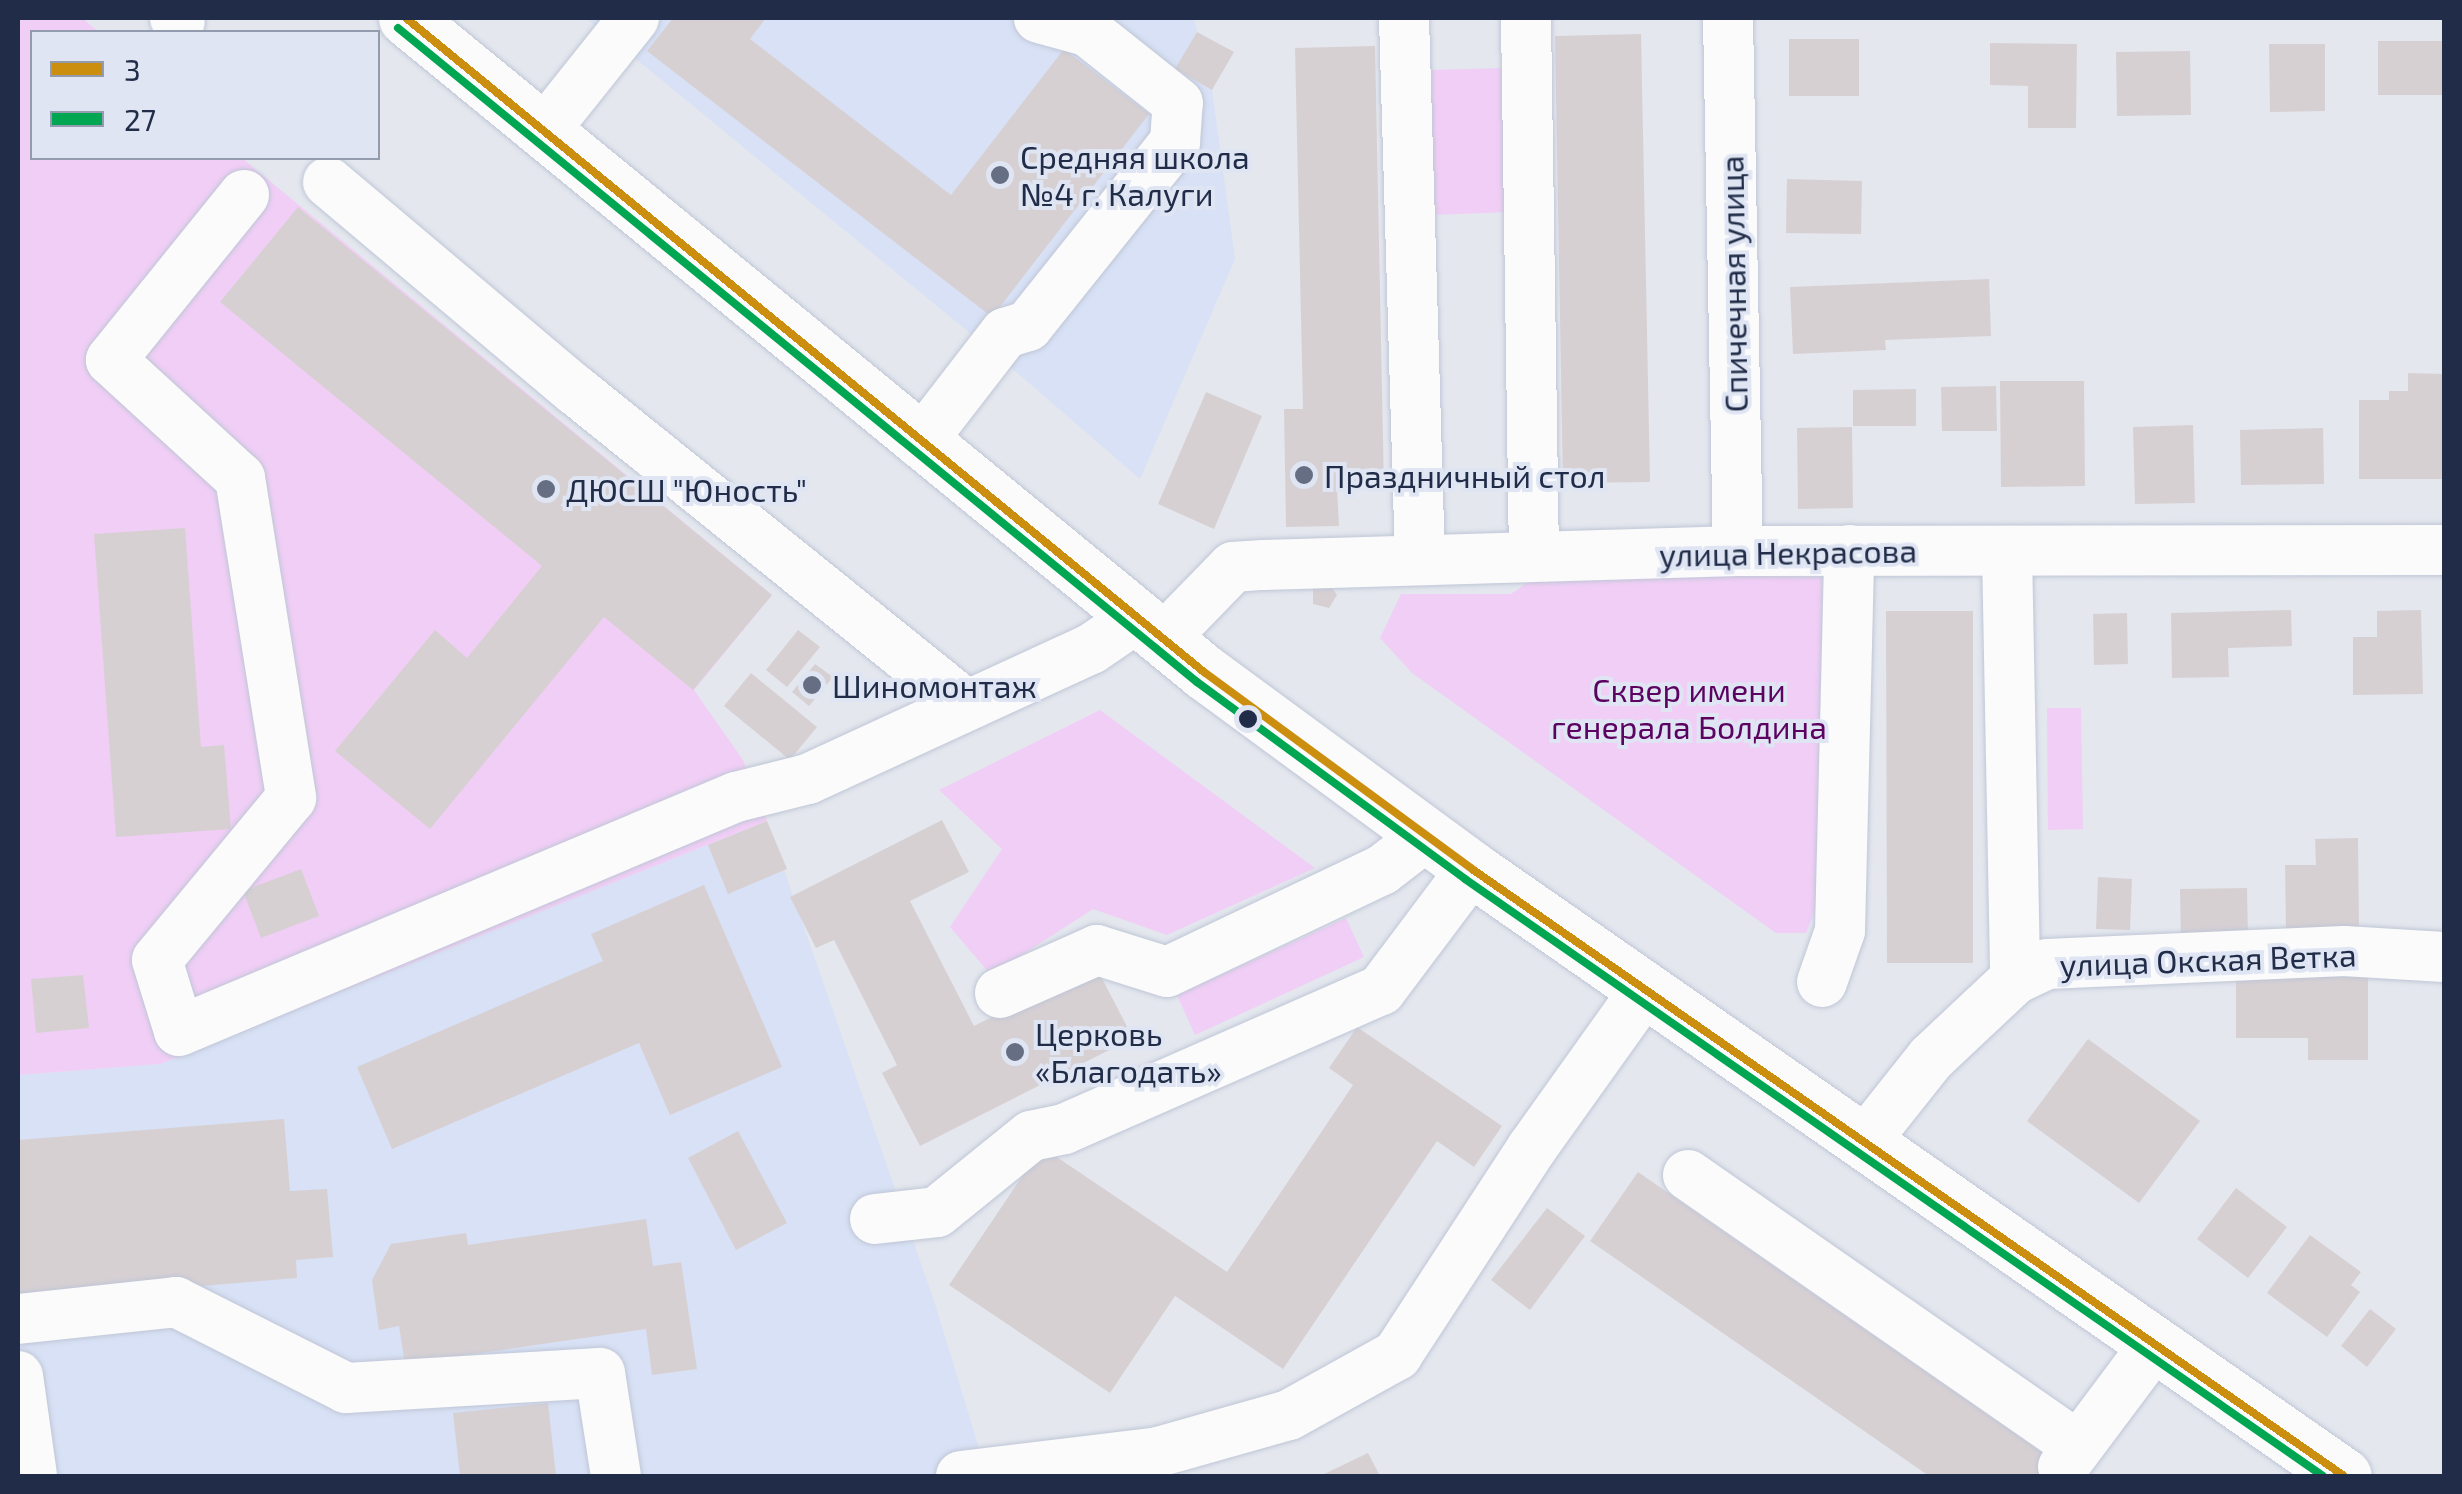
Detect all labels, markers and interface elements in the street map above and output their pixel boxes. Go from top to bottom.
legend [30,30,380,160]
text: 3 [124,51,141,87]
text: 27 [124,101,156,137]
place label: Средняя школа №4 г. Калуги [1020,138,1250,213]
street label: Спичечная улица [1712,155,1754,413]
marker: Средняя школа №4 г. Калуги [989,164,1011,186]
place label: Праздничный стол [1324,456,1605,494]
marker: Праздничный стол [1293,464,1315,486]
place label: ДЮСШ "Юность" [566,470,807,508]
marker: ДЮСШ "Юность" [535,478,557,500]
street label: улица Некрасова [1659,531,1917,573]
place label: Шиномонтаж [832,666,1037,704]
park label: Сквер имени генерала Болдина [1551,671,1827,746]
marker: Шиномонтаж [801,674,823,696]
unlabelled marker [1238,709,1258,729]
street label: улица Окская Ветка [2059,935,2357,983]
place label: Церковь «Благодать» [1035,1015,1222,1090]
marker: Церковь «Благодать» [1004,1041,1026,1063]

